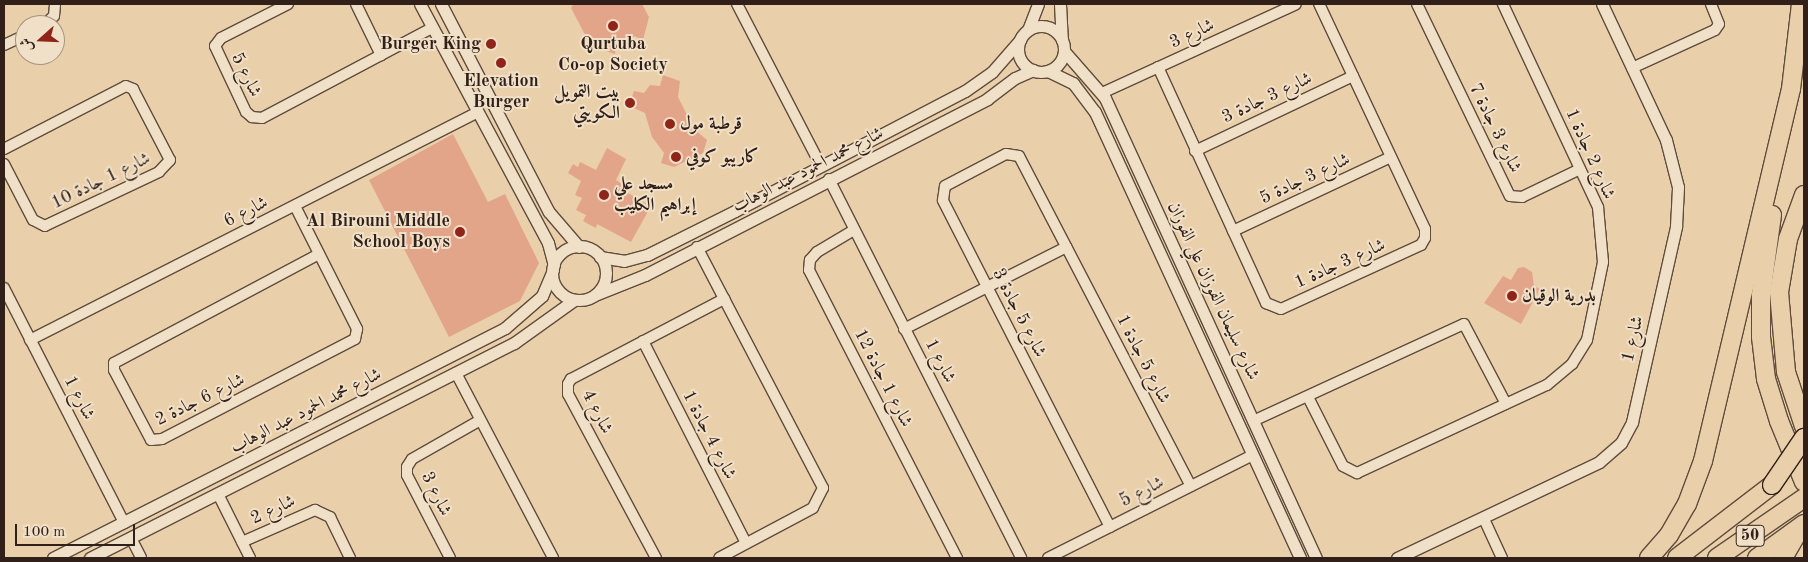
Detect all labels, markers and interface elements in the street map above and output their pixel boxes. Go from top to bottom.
street label: شارع 3 [1166,14,1218,54]
north arrow [15,15,65,65]
marker: Qurtuba Co-op Society [607,20,619,32]
place label: Burger King [380,33,481,55]
place label: Qurtuba Co-op Society [558,34,668,76]
text: ش [18,36,36,54]
marker: Burger King [485,38,497,50]
street label: شارع 5 [226,49,266,101]
marker: Elevation Burger [495,57,507,69]
street label: شارع 3 جادة 3 [1218,68,1316,128]
place label: Elevation Burger [463,71,539,114]
street label: شارع 3 جادة 7 [1464,80,1526,176]
place label: بيت التمويل الكويتي [554,82,620,125]
marker: بيت التمويل الكويتي [624,97,636,109]
street label: شارع 2 جادة 1 [1560,105,1620,203]
place label: قرطبة مول [680,113,742,135]
marker: قرطبة مول [664,118,676,130]
street label: شارع محمد الحمود عبد الوهاب [729,123,887,217]
place label: كاريبو كوفي [686,146,759,168]
street label: شارع 1 جادة 10 [48,148,154,214]
street label: شارع 3 جادة 5 [1256,149,1354,209]
marker: كاريبو كوفي [670,151,682,163]
place label: مسجد علي إبراهيم الكليب [614,174,696,216]
marker: مسجد علي إبراهيم الكليب [598,189,610,201]
street label: شارع 6 [220,192,272,232]
street label: شارع سليمان الفوزان علي الفوزان [1162,198,1264,384]
place label: Al Birouni Middle School Boys [306,211,450,253]
marker: Al Birouni Middle School Boys [454,226,466,238]
street label: شارع 3 جادة 1 [1291,234,1389,294]
street label: شارع 5 جادة 3 [987,265,1051,361]
place label: بدرية الوقيان [1522,285,1596,307]
marker: بدرية الوقيان [1506,290,1518,302]
street label: شارع 5 جادة 1 [1111,311,1175,407]
street label: شارع 1 [1617,314,1649,364]
street label: شارع 1 جادة 12 [849,325,917,431]
street label: شارع 1 [920,335,960,387]
street label: شارع محمد الحمود عبد الوهاب [227,364,385,458]
street label: شارع 6 جادة 2 [152,369,248,431]
street label: شارع 1 [59,372,99,424]
street label: شارع 4 [577,386,617,438]
street label: شارع 4 جادة 1 [677,387,741,483]
street label: شارع 3 [416,468,456,520]
street label: شارع 5 [1116,472,1168,512]
street label: شارع 2 [247,490,299,530]
scale bar [18,514,138,546]
road number: 50 [1735,522,1765,550]
text: 100 m [23,525,65,540]

